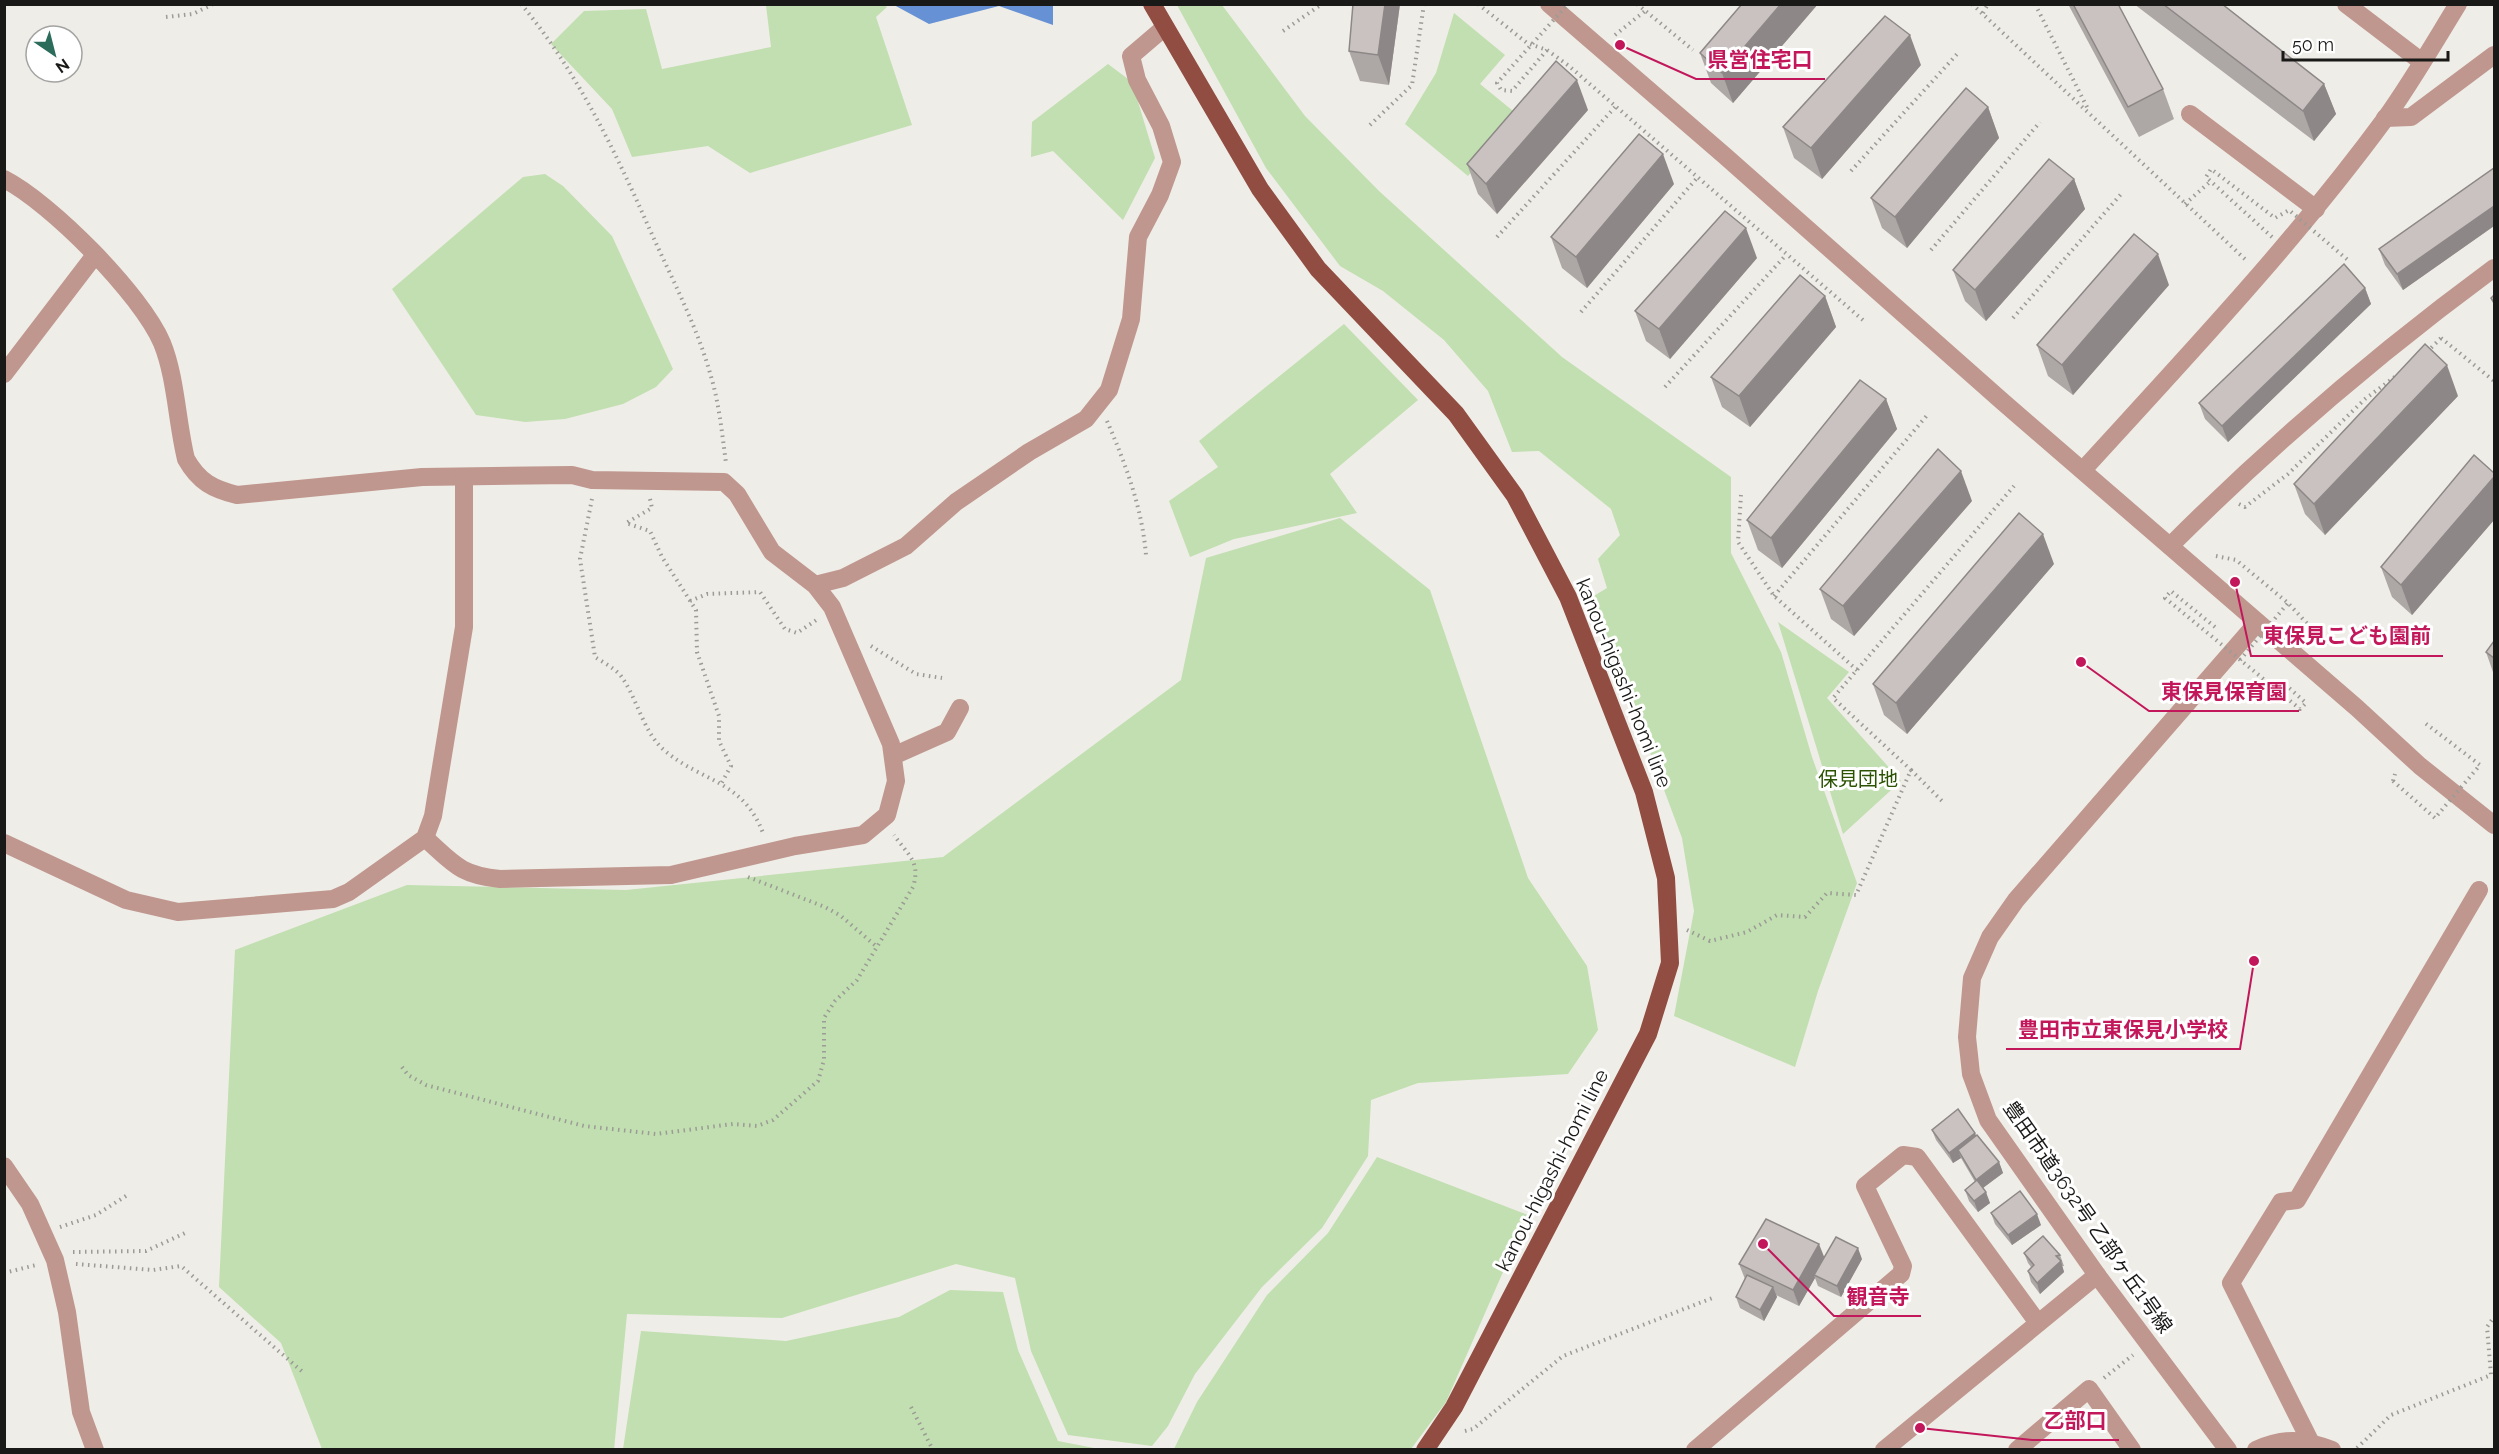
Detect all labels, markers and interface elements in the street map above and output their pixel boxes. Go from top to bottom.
north arrow [24,24,84,84]
scale bar [2283,24,2448,62]
text: 50 m [2292,34,2334,55]
callout: 県営住宅口 [1696,40,1825,79]
text: 県営住宅口 [1708,47,1813,72]
text: N [52,55,73,77]
street label: kanou-higashi-homi line [1571,575,1677,791]
callout: 東保見こども園前 [2251,617,2443,656]
text: 東保見こども園前 [2263,623,2431,648]
callout: 東保見保育園 [2149,672,2299,711]
text: 東保見保育園 [2161,679,2287,704]
park label: 保見団地 [1818,767,1898,791]
callout: 豊田市立東保見小学校 [2006,1010,2240,1049]
text: 豊田市立東保見小学校 [2018,1017,2228,1042]
street label: kanou-higashi-homi line [1491,1065,1614,1275]
street label: 豊田市道3632号 乙部ヶ丘1号線 [1999,1096,2177,1338]
callout: 観音寺 [1834,1277,1921,1316]
text: 観音寺 [1847,1284,1910,1309]
callout: 乙部口 [2032,1401,2119,1440]
text: 乙部口 [2044,1408,2107,1433]

